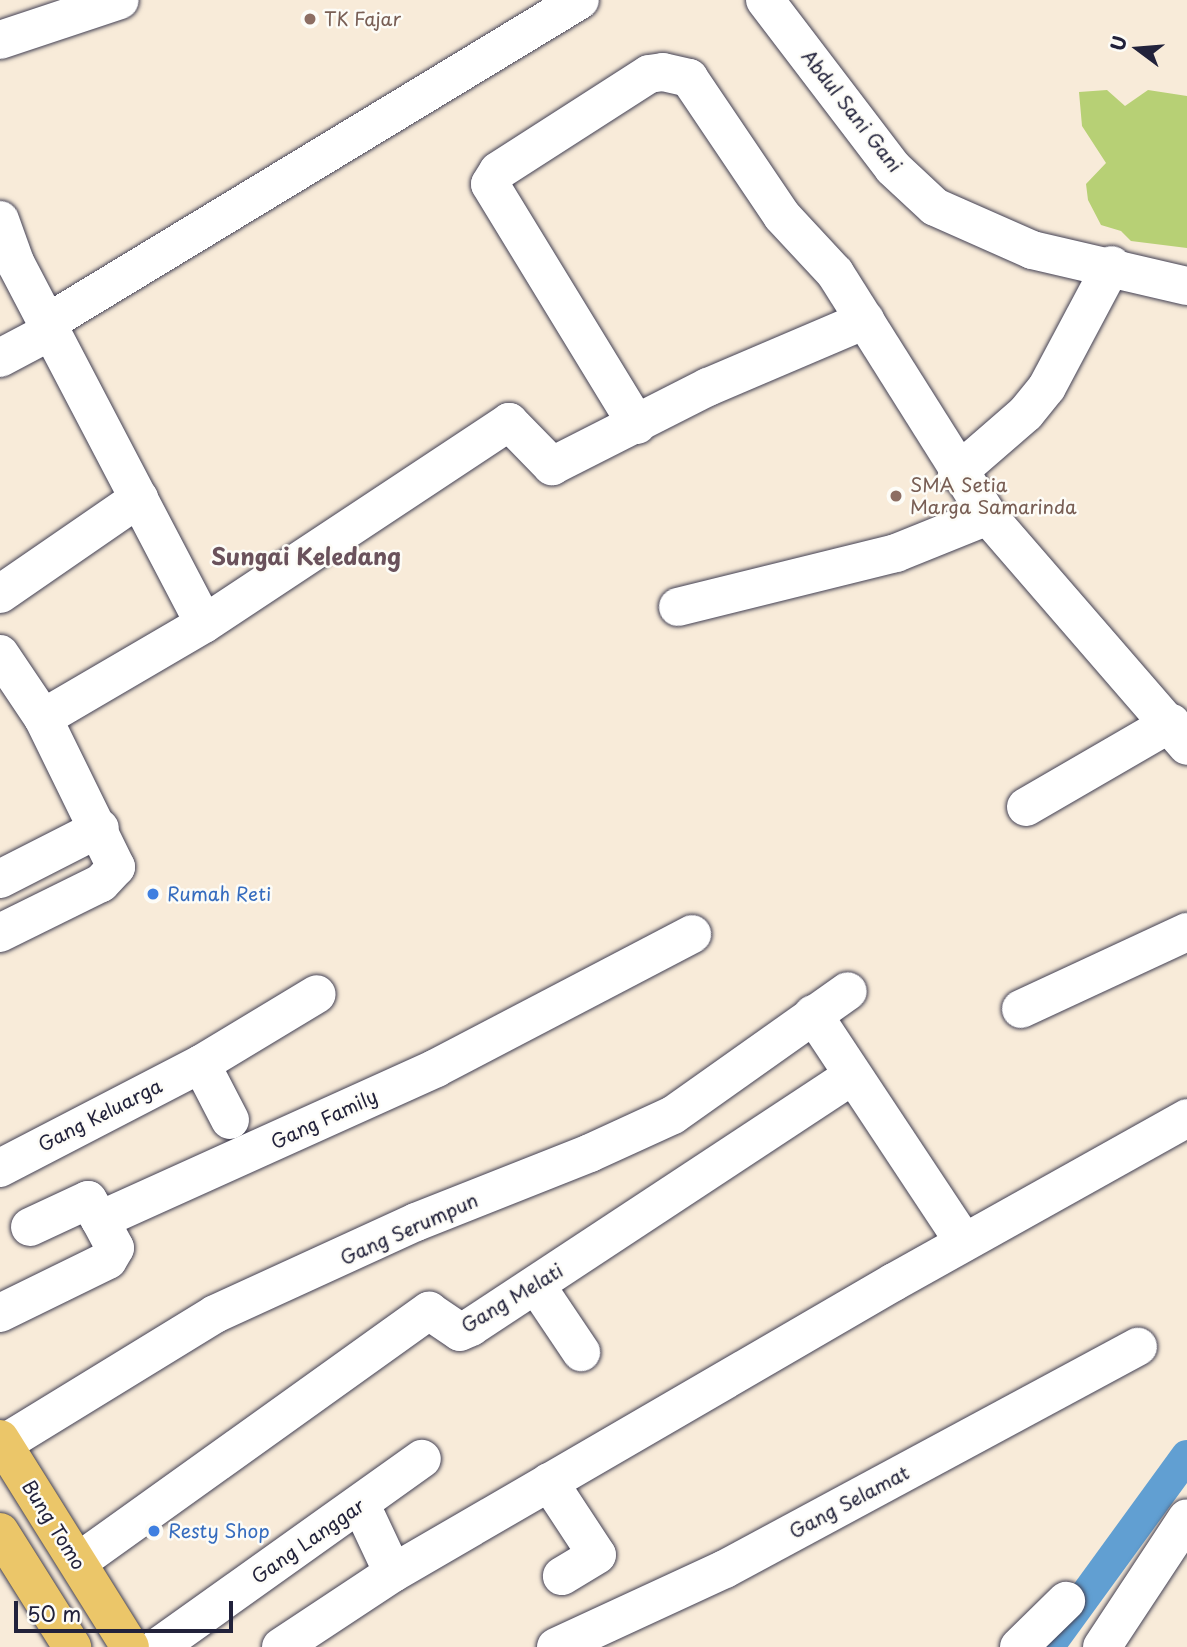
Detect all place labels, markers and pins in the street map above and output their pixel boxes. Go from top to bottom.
place label: TK Fajar [324,8,404,30]
marker: TK Fajar [302,11,318,27]
place label: SMA Setia Marga Samarinda [910,474,1077,518]
marker: SMA Setia Marga Samarinda [888,488,904,504]
place label: Rumah Reti [167,883,273,905]
marker: Rumah Reti [145,886,161,902]
place label: Resty Shop [168,1520,270,1542]
marker: Resty Shop [146,1523,162,1539]

